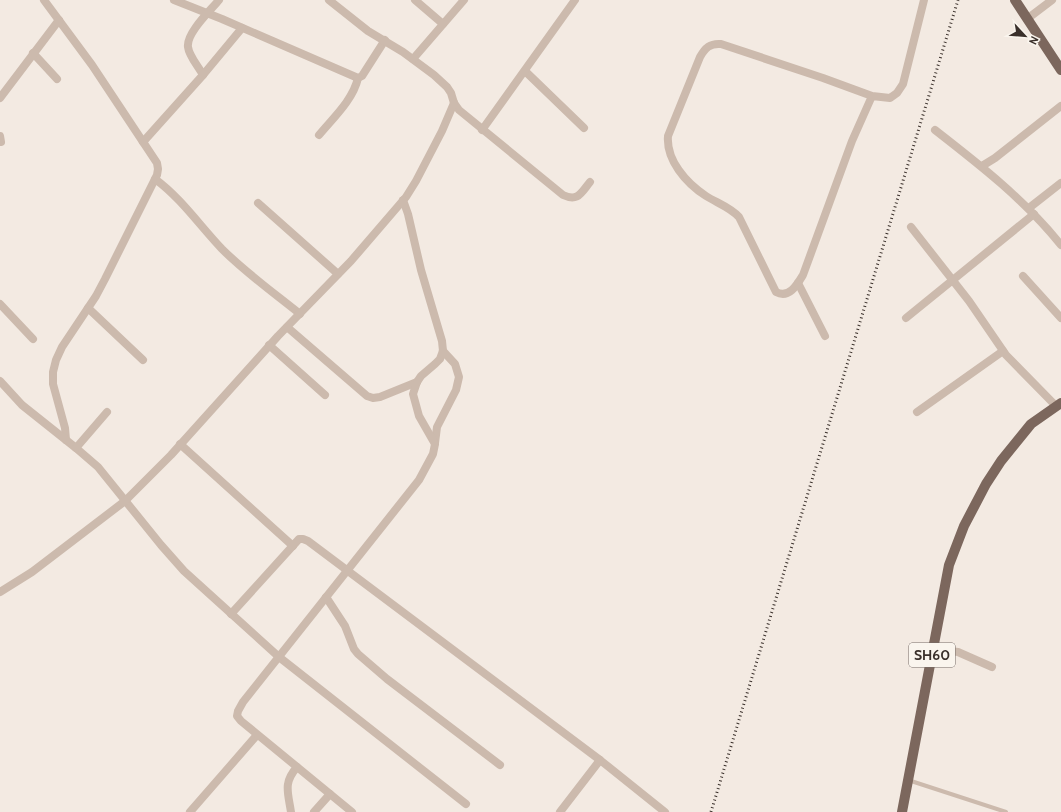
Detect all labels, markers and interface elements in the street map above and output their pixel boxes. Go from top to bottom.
north arrow [1005,16,1045,56]
text: N [1026,34,1042,47]
road number: SH60 [909,643,955,667]

